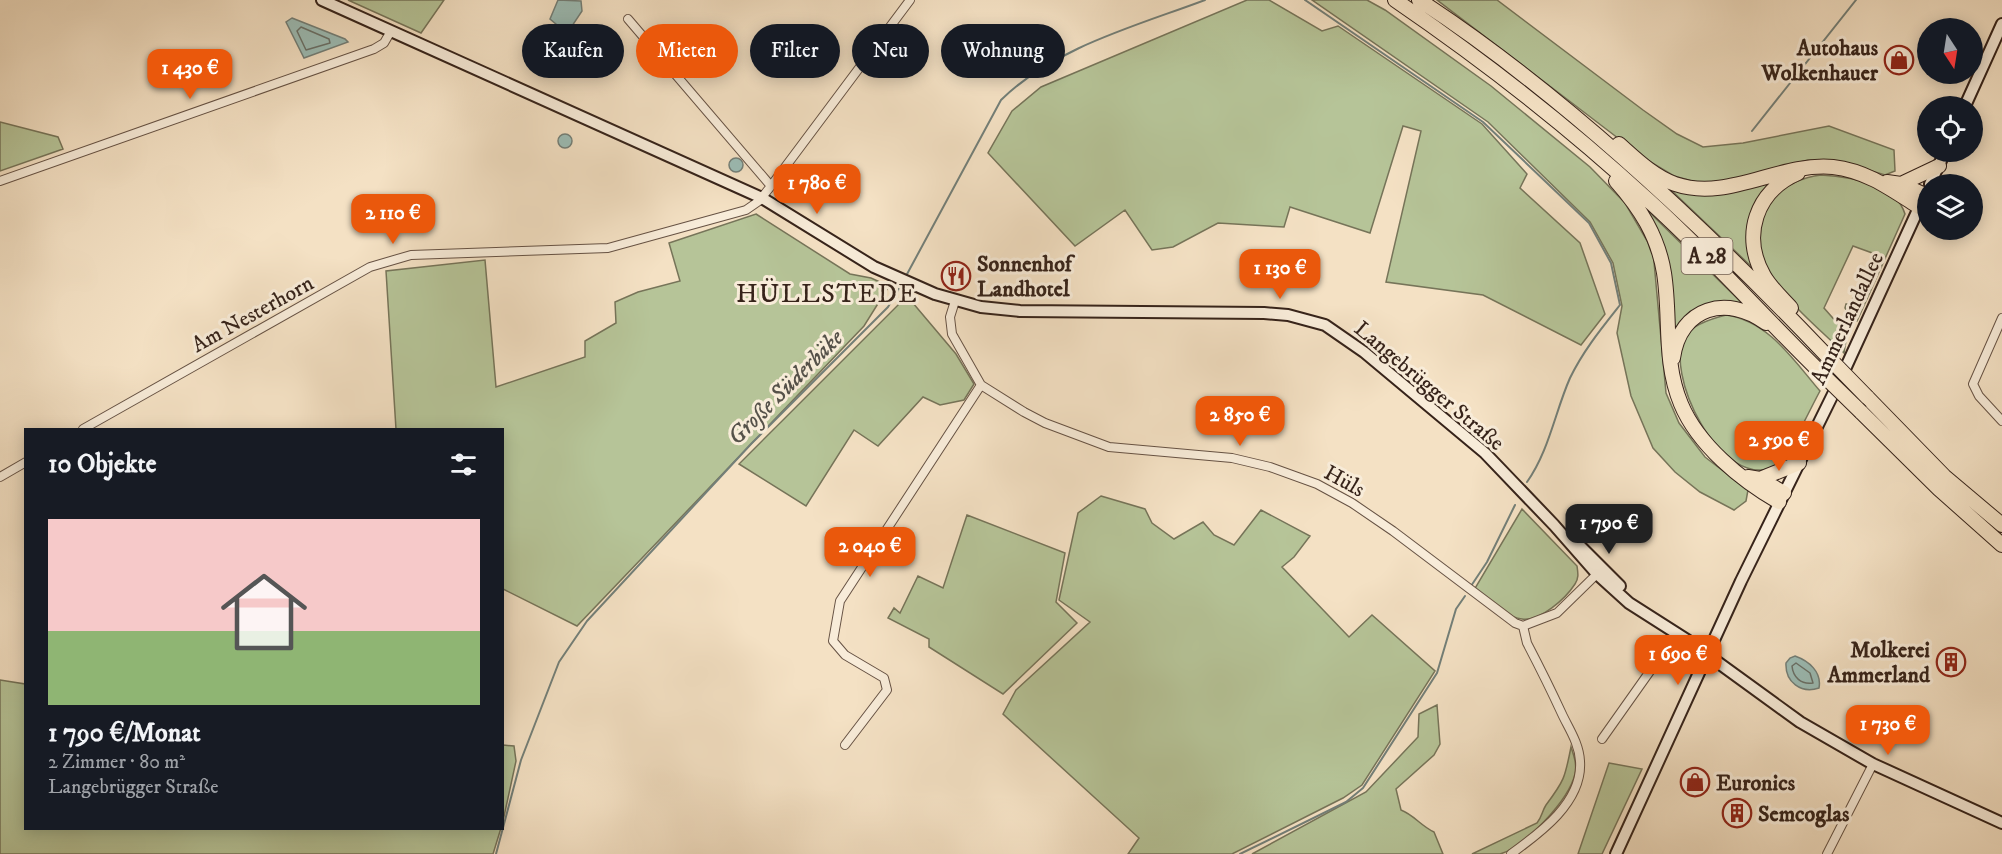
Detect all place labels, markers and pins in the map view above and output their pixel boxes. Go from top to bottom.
place label: Autohaus Wolkenhauer [1761,35,1879,87]
shop icon: Autohaus Wolkenhauer [1883,44,1915,76]
pin: 1 430 € [135,49,245,100]
pin: 1 780 € [762,164,872,215]
pin: 2 110 € [338,194,448,245]
pin: 1 130 € [1225,249,1335,300]
place label: Sonnenhof Landhotel [977,251,1076,303]
restaurant icon: Sonnenhof Landhotel [940,260,972,292]
pin: 2 850 € [1185,396,1295,447]
pin: 2 590 € [1724,421,1834,472]
pin: 1 790 € [1554,504,1664,555]
pin: 2 040 € [815,527,925,578]
pin: 1 690 € [1623,635,1733,686]
place label: Molkerei Ammerland [1826,637,1931,689]
building icon: Molkerei Ammerland [1935,646,1967,678]
pin: 1 730 € [1833,705,1943,756]
shop icon: Euronics [1679,766,1711,798]
place label: Euronics [1716,770,1796,797]
building icon: Semcoglas [1721,797,1753,829]
place label: Semcoglas [1758,801,1850,828]

